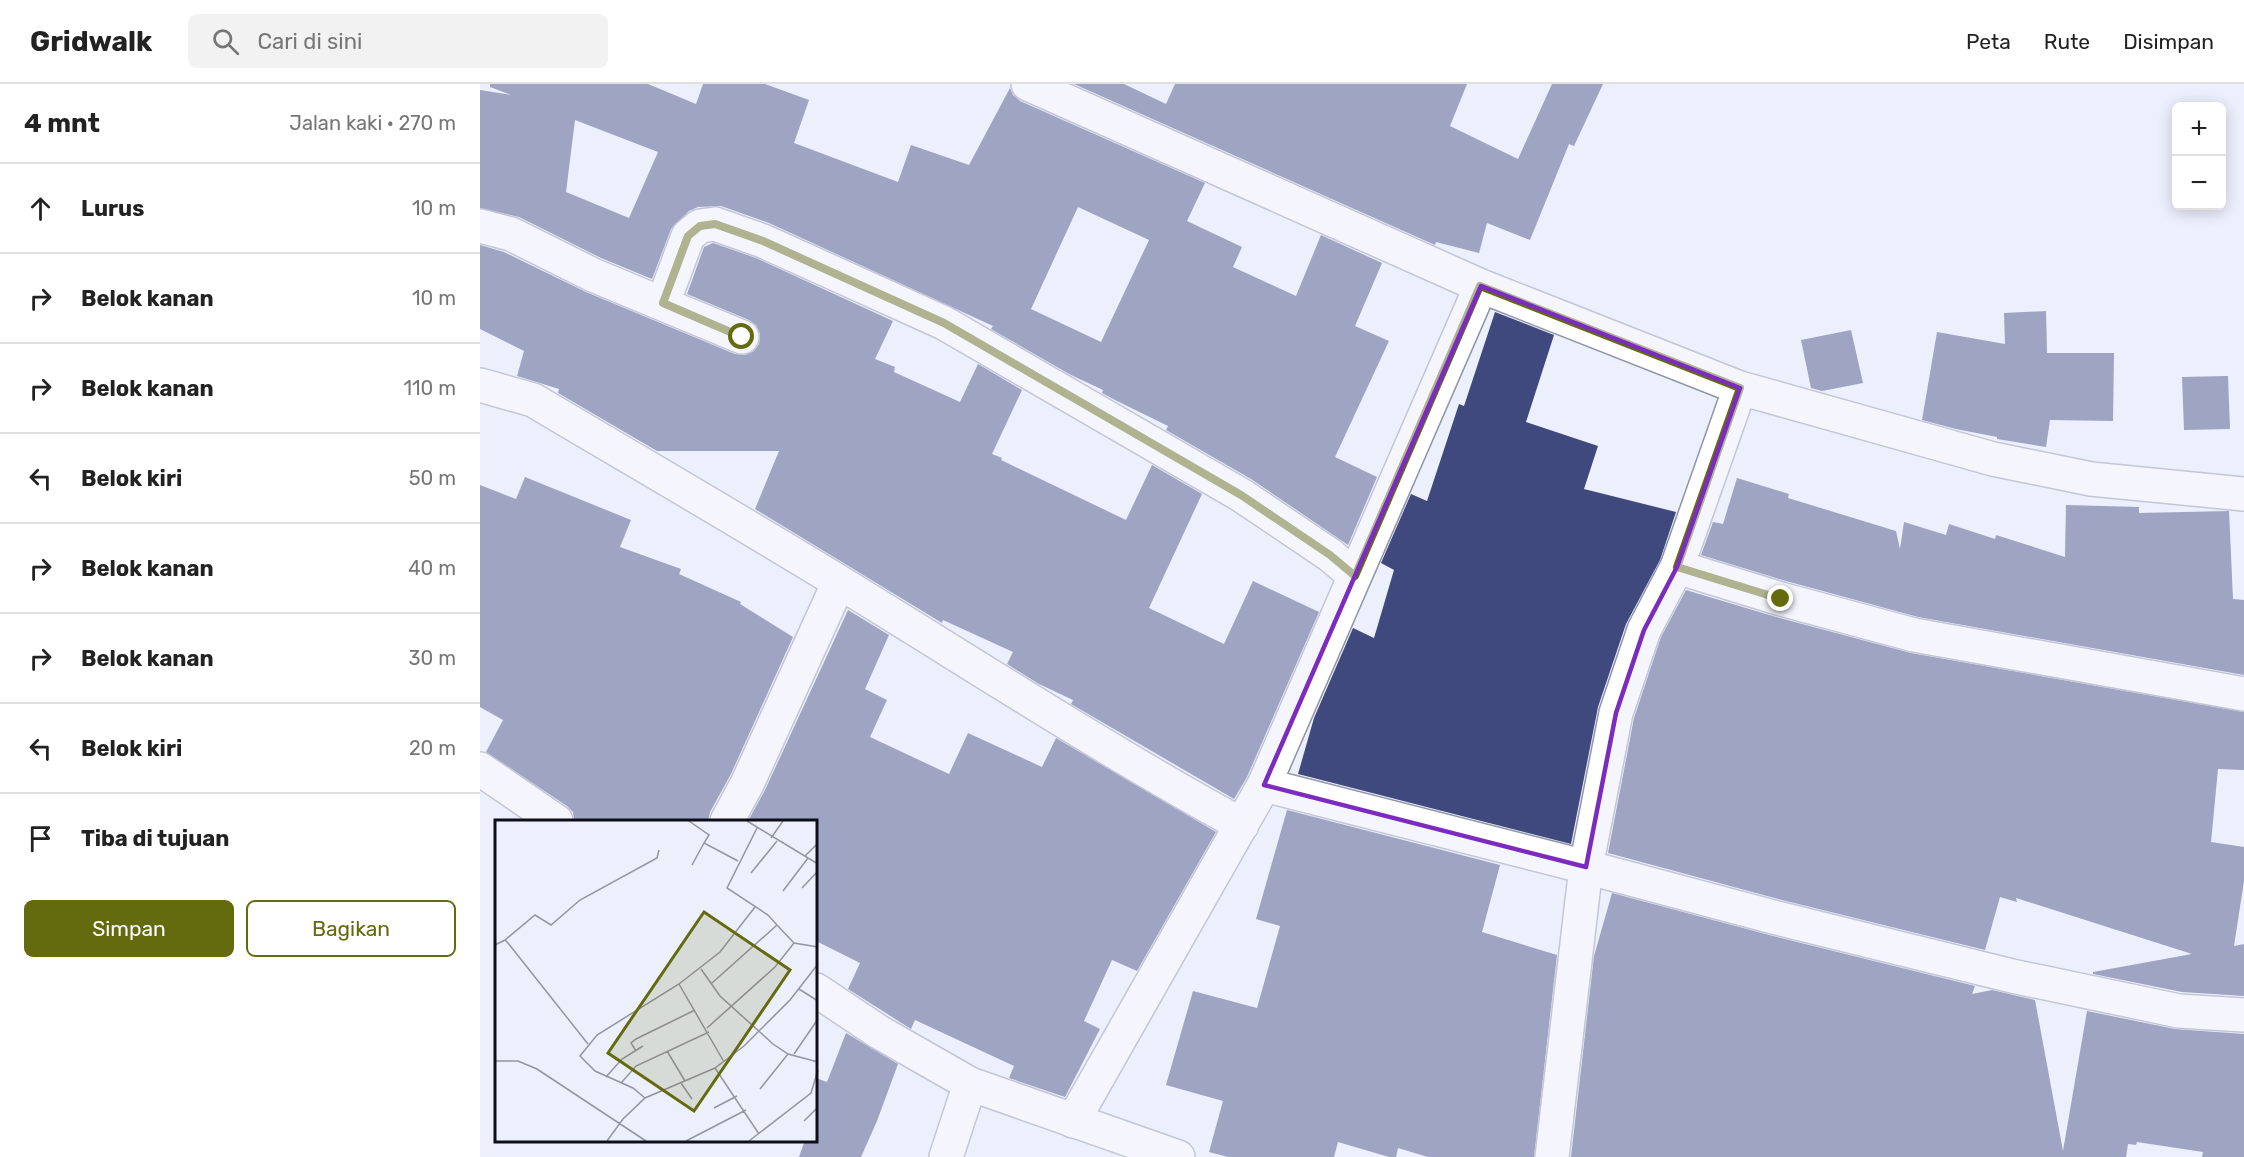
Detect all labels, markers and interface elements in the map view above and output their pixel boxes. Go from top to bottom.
search box [188,14,608,68]
text: Gridwalk [30,25,152,58]
icon: search [209,25,242,58]
text: Cari di sini [257,28,362,55]
text: Peta [1966,29,2011,54]
text: Rute [2044,29,2090,54]
text: Disimpan [2123,29,2214,54]
map controls [2172,102,2226,210]
button: + [2172,102,2226,156]
text: 4 mnt [24,108,100,139]
text: Jalan kaki · 270 m [289,111,456,135]
button: − [2172,156,2226,210]
icon: ahead [24,192,57,225]
text: Lurus [81,195,144,222]
text: 10 m [412,196,456,220]
icon: right [24,282,57,315]
text: Belok kanan [81,285,214,312]
text: 10 m [412,286,456,310]
route start [728,323,754,349]
icon: right [24,372,57,405]
text: Belok kanan [81,375,214,402]
text: 110 m [404,376,456,400]
icon: left [24,462,57,495]
text: Belok kiri [81,465,182,492]
text: 50 m [409,466,456,490]
icon: right [24,552,57,585]
text: Belok kanan [81,555,214,582]
text: 40 m [408,556,456,580]
route end [1767,585,1793,611]
icon: right [24,642,57,675]
text: Belok kanan [81,645,214,672]
text: 30 m [409,646,456,670]
icon: left [24,732,57,765]
text: Belok kiri [81,735,182,762]
text: 20 m [409,736,456,760]
inset map [495,820,818,1142]
icon: arrive [24,822,57,855]
text: Tiba di tujuan [81,825,229,852]
button: Simpan [24,900,234,957]
button: Bagikan [246,900,456,957]

